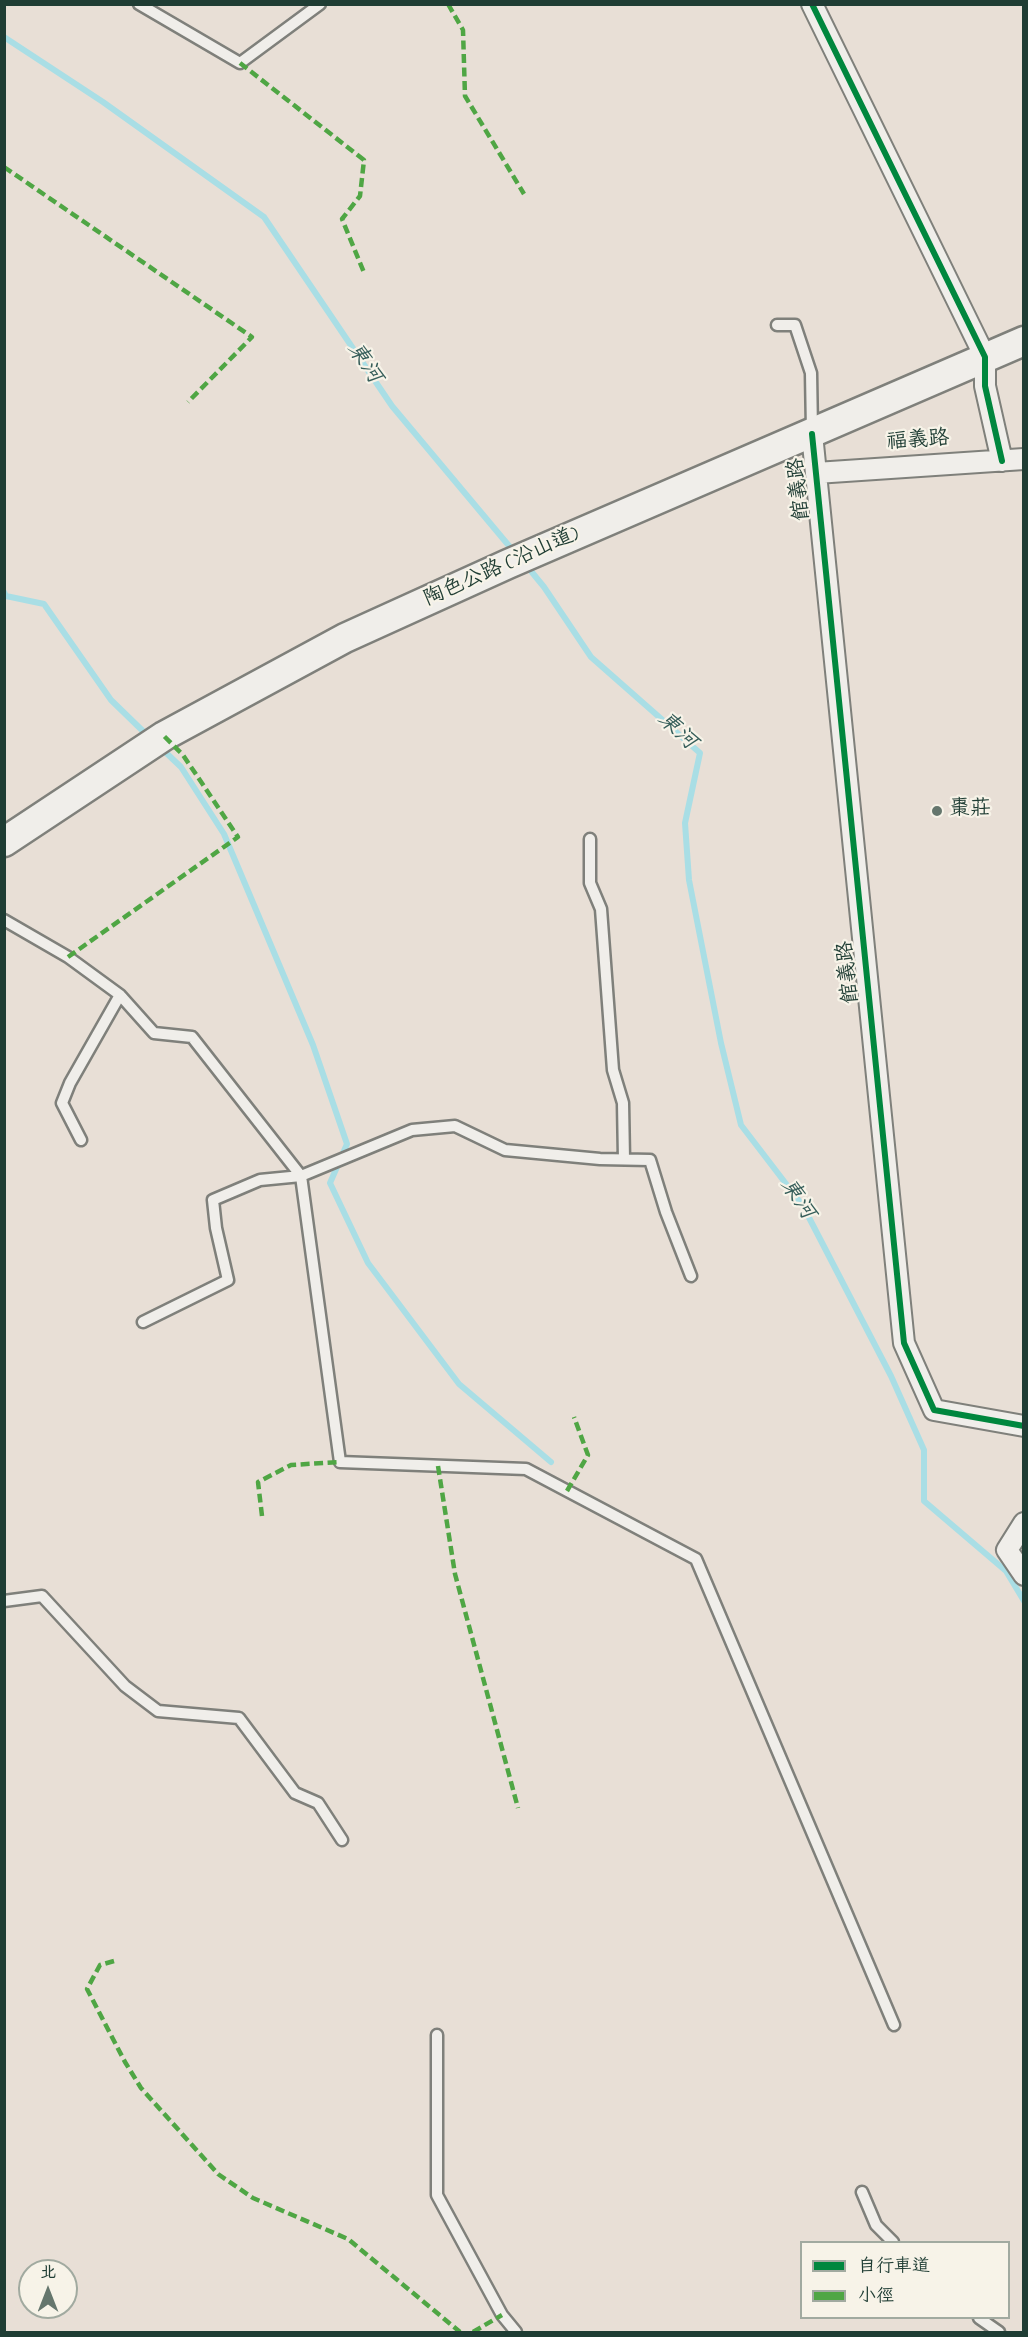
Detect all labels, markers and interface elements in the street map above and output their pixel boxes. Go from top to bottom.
water label: 東河 [340,338,386,390]
street label: 福義路 [886,427,950,457]
street label: 館義路 [785,456,817,522]
street label: 陶色公路 (沿山道) [420,522,584,614]
water label: 東河 [651,707,701,757]
place label: 棗莊 [949,798,991,824]
marker: 棗莊 [930,804,944,818]
street label: 館義路 [834,939,866,1005]
water label: 東河 [773,1174,819,1226]
legend [800,2241,1010,2319]
text: 自行車道 [858,2254,930,2280]
north arrow [18,2259,78,2319]
text: 北 [40,2261,56,2285]
text: 小徑 [858,2284,894,2310]

